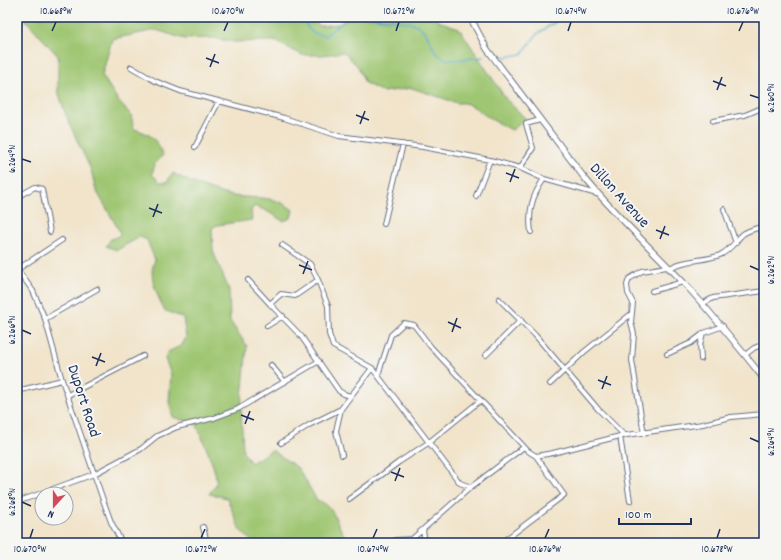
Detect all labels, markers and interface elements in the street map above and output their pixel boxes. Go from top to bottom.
text: 10.668°W [40,5,72,19]
text: 10.670°W [212,5,244,19]
text: 10.672°W [383,5,415,19]
text: 10.674°W [555,5,587,19]
text: 10.676°W [727,5,759,19]
text: 6.260°N [765,83,779,113]
text: 6.264°N [6,145,20,173]
street label: Dillon Avenue [583,158,655,234]
text: 6.262°N [765,256,779,284]
text: 6.266°N [6,316,20,344]
street label: Duport Road [60,362,106,440]
text: 6.264°N [765,428,779,456]
north arrow [34,486,74,526]
text: 6.268°N [6,488,20,516]
scale bar [619,500,691,526]
text: N [45,505,57,522]
text: 100 m [625,507,652,524]
text: 10.670°W [14,543,46,557]
text: 10.672°W [185,543,217,557]
text: 10.674°W [357,543,389,557]
text: 10.676°W [529,543,561,557]
text: 10.678°W [702,543,733,557]

